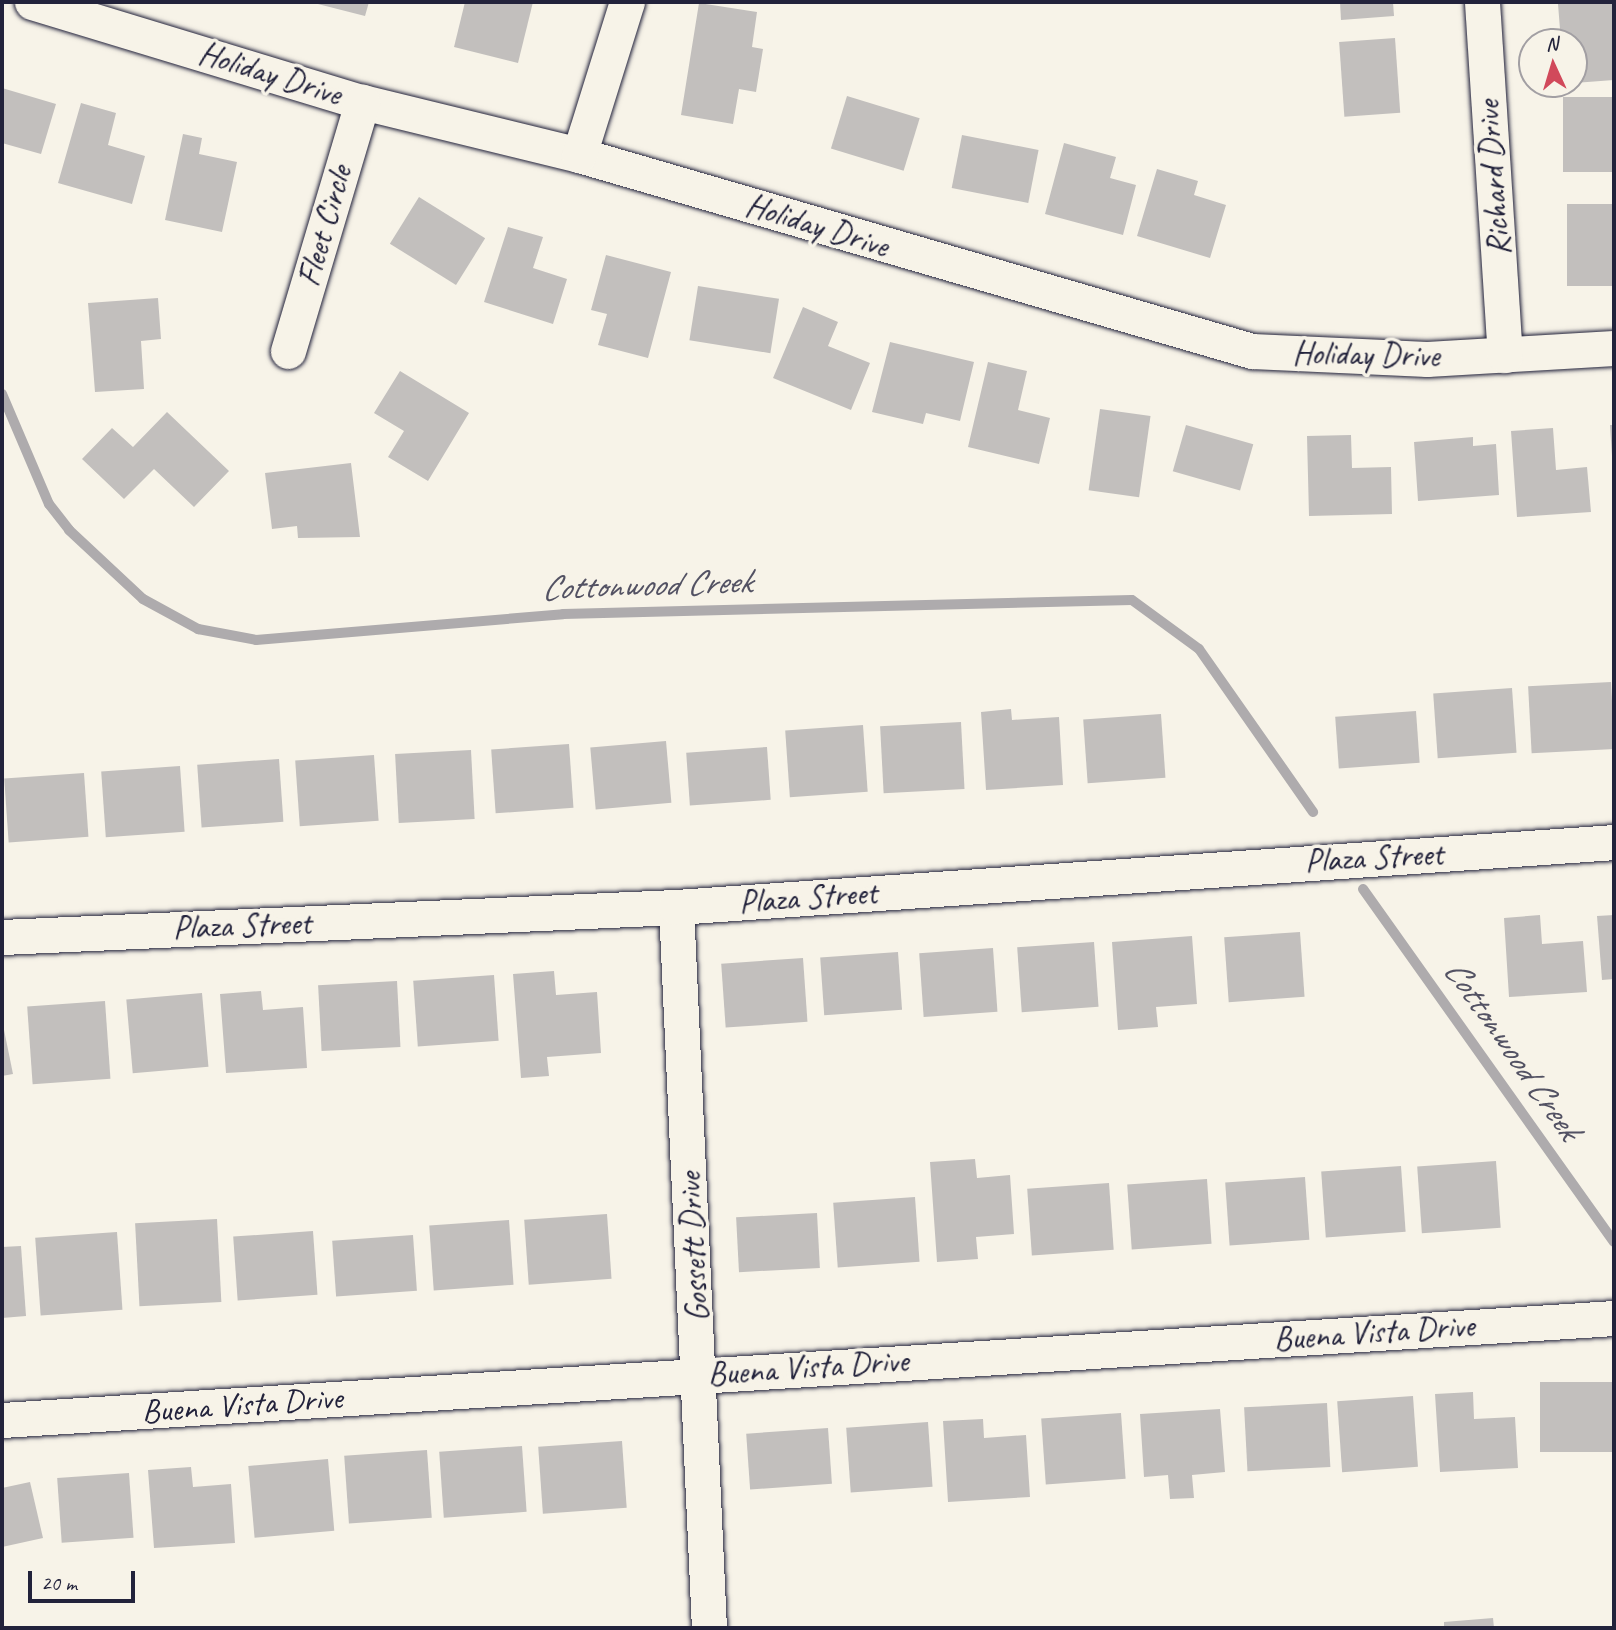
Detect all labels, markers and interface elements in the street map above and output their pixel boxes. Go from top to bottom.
north arrow [1518,28,1588,98]
text: N [1545,32,1558,56]
street label: Holiday Drive [194,34,346,114]
street label: Richard Drive [1469,99,1519,257]
street label: Fleet Circle [289,161,361,291]
street label: Holiday Drive [741,186,893,266]
street label: Holiday Drive [1292,334,1440,376]
water label: Cottonwood Creek [540,560,752,610]
street label: Plaza Street [1303,835,1445,881]
street label: Plaza Street [737,873,879,923]
street label: Plaza Street [172,904,312,948]
water label: Cottonwood Creek [1435,951,1589,1147]
street label: Gossett Drive [670,1171,718,1323]
street label: Buena Vista Drive [1272,1306,1476,1360]
street label: Buena Vista Drive [706,1341,910,1395]
street label: Buena Vista Drive [140,1378,344,1432]
scale bar [32,1556,138,1600]
text: 20 m [41,1570,77,1596]

